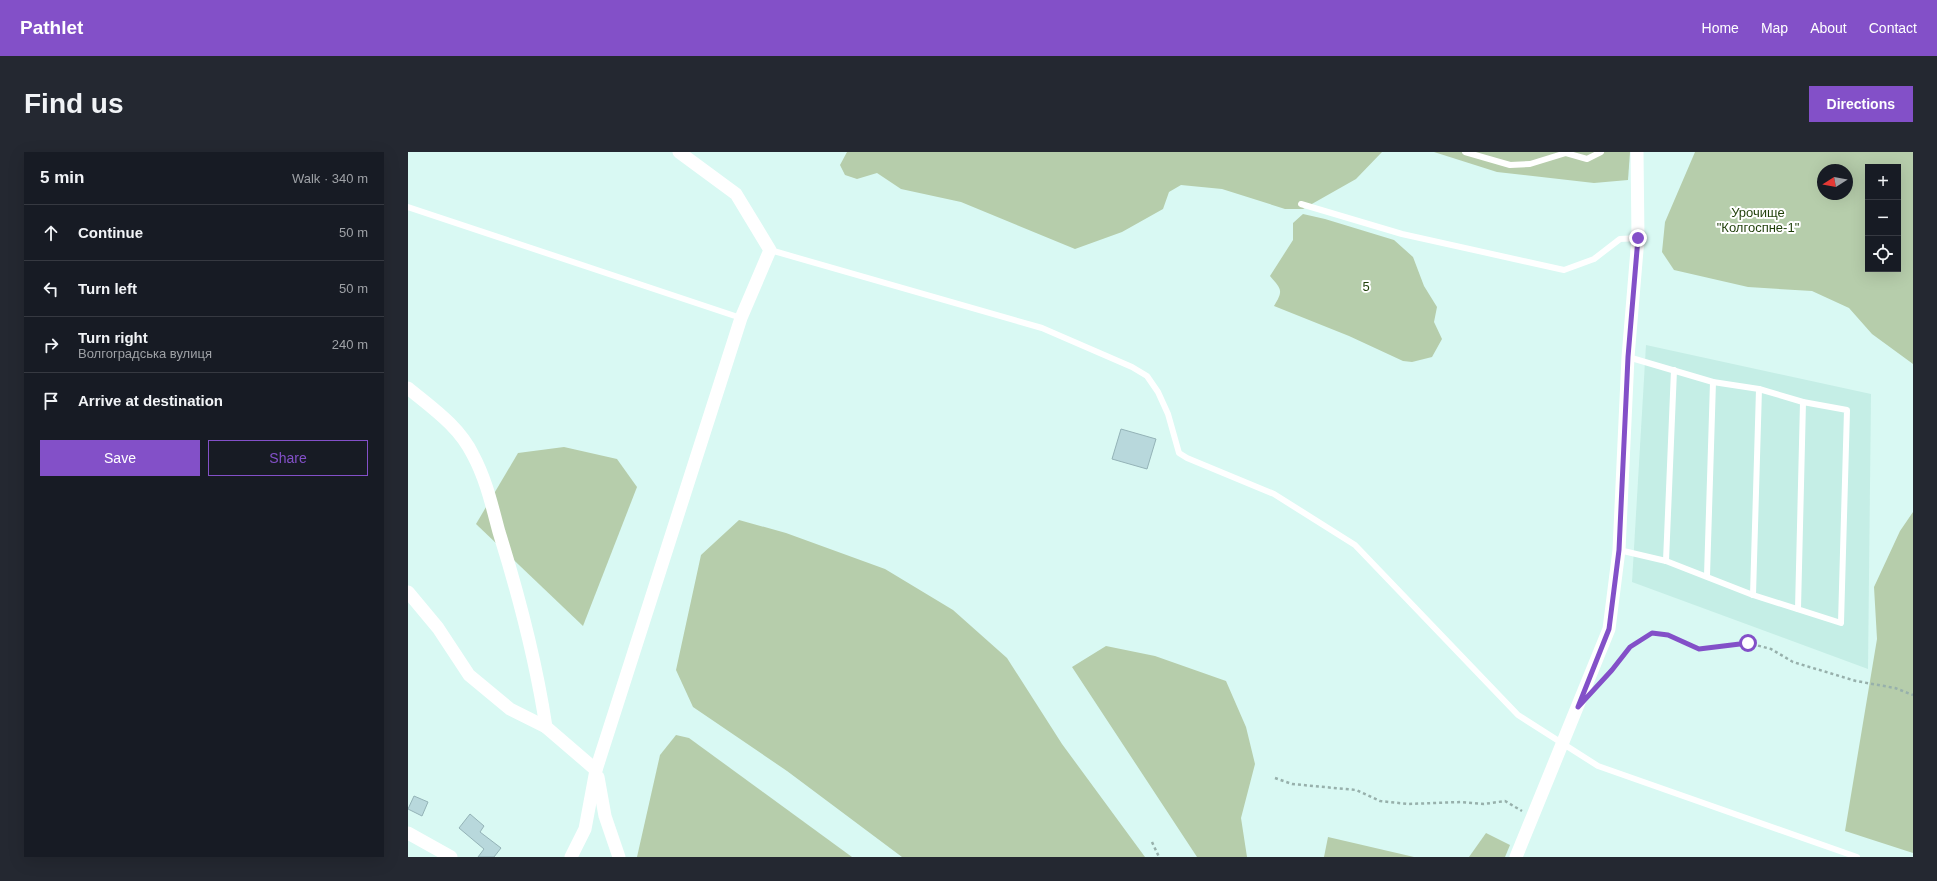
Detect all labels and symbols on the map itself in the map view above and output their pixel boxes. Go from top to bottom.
north arrow [1817,164,1853,200]
park label: Урочище "Колгоспне-1" [1717,205,1800,235]
route end [1629,229,1647,247]
park label: 5 [1362,279,1370,294]
route start [1739,634,1757,652]

